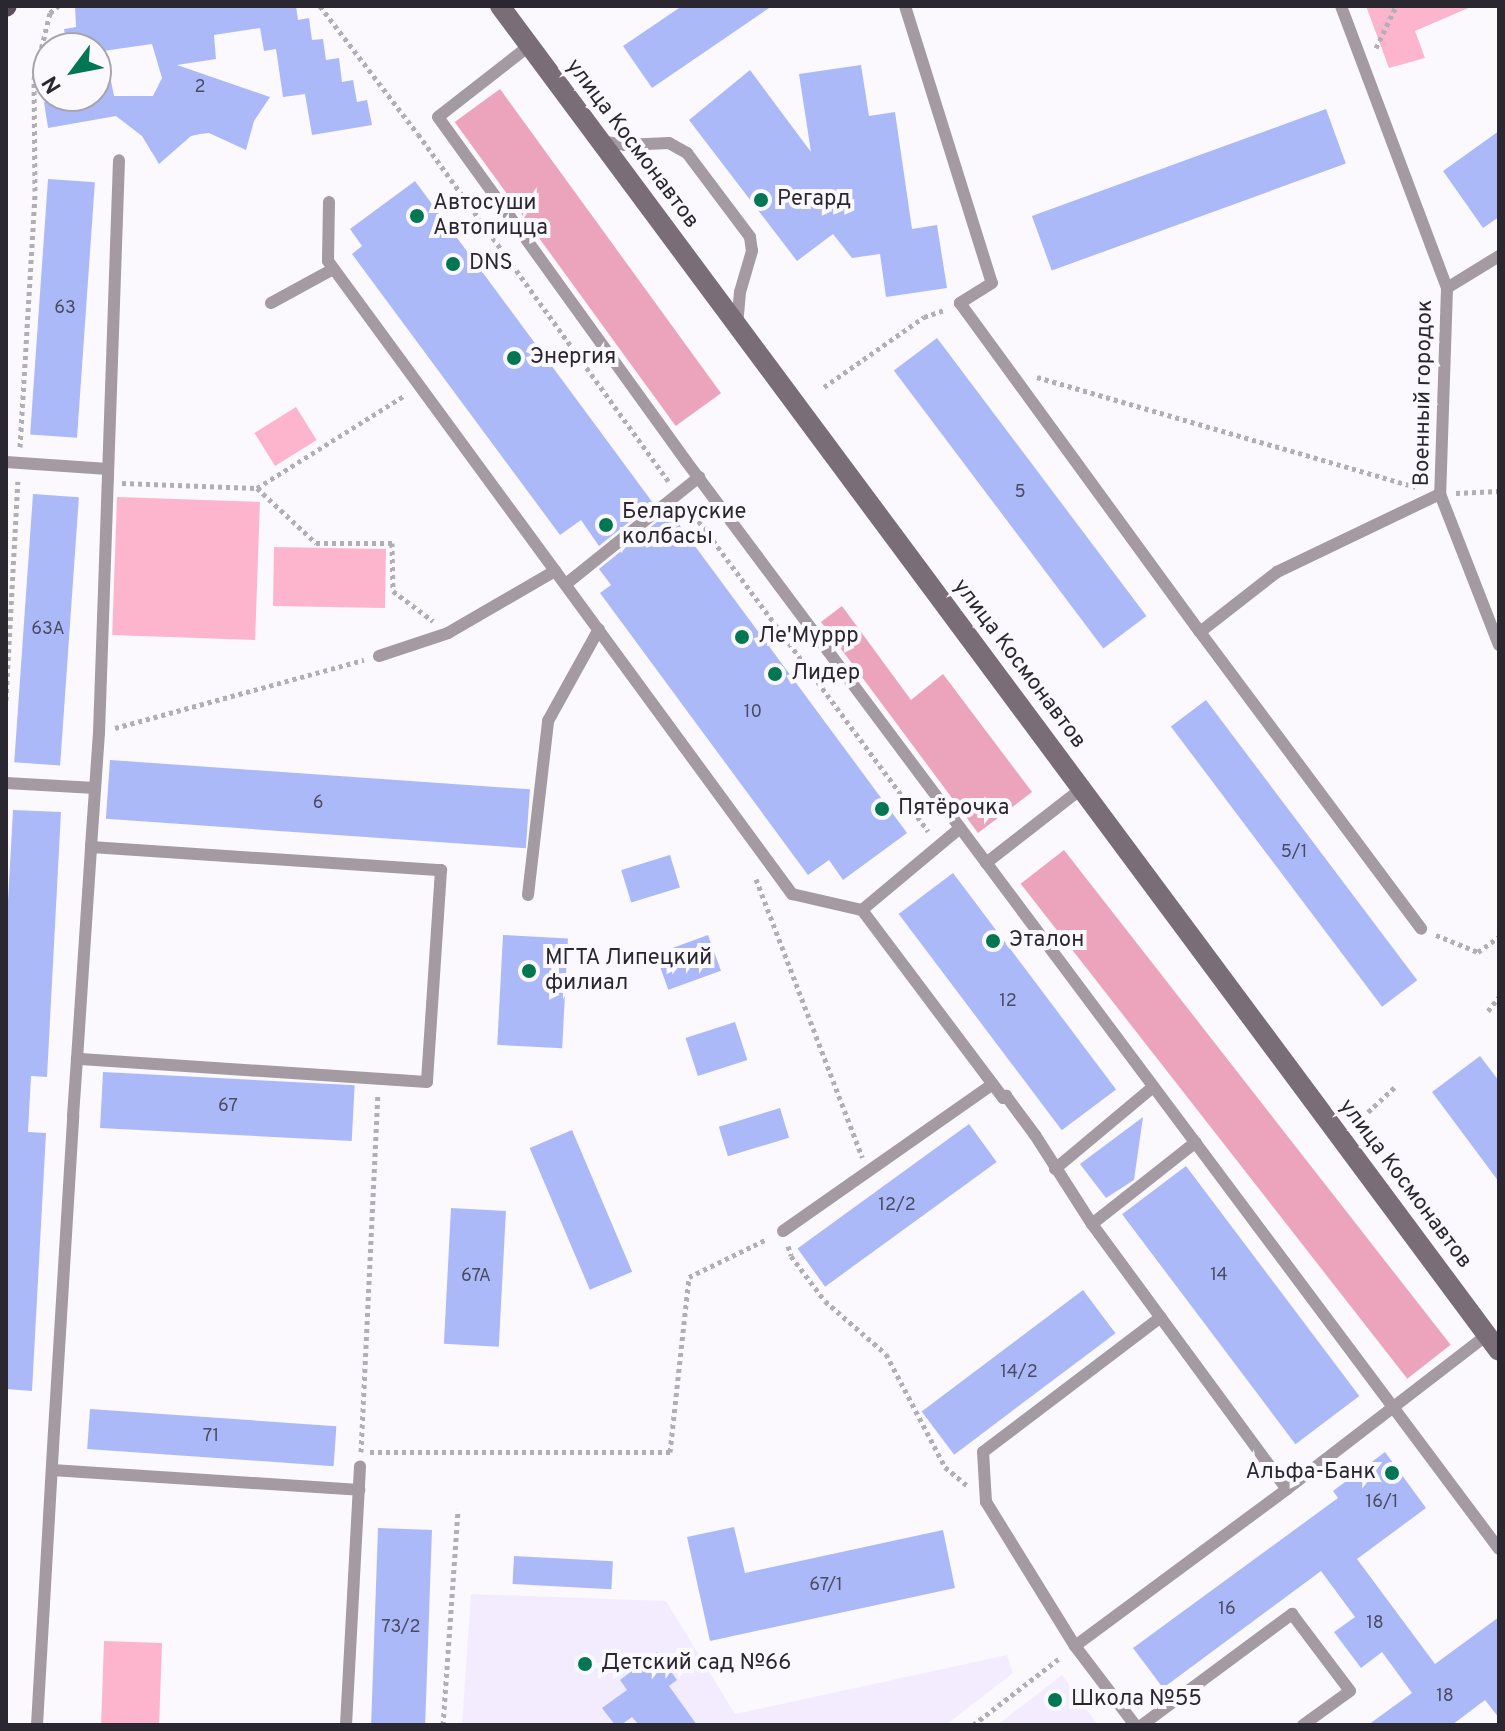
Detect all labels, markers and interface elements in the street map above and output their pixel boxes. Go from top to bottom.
north arrow [32,32,112,112]
street label: улица Космонавтов [560,54,704,234]
text: N [37,70,69,98]
house number: 2 [194,77,206,99]
place label: Регард [777,187,851,213]
place label: Автосуши Автопицца [433,190,548,242]
marker: Регард [752,191,770,209]
marker: Автосуши Автопицца [408,207,426,225]
place label: DNS [469,251,513,277]
marker: DNS [444,255,462,273]
house number: 63 [54,298,76,320]
street label: Военный городок [1409,299,1439,487]
place label: Энергия [530,345,616,371]
marker: Энергия [505,349,523,367]
house number: 5 [1014,482,1026,504]
place label: Беларуские колбасы [622,499,746,550]
marker: Беларуские колбасы [597,516,615,534]
street label: улица Космонавтов [947,574,1091,754]
house number: 63А [31,619,65,641]
place label: Ле'Муррр [758,624,859,650]
marker: Ле'Муррр [733,628,751,646]
place label: Лидер [791,661,860,687]
marker: Лидер [766,665,784,683]
house number: 10 [744,702,762,724]
house number: 6 [313,793,323,815]
place label: Пятёрочка [898,796,1009,822]
marker: Пятёрочка [873,800,891,818]
house number: 5/1 [1281,842,1307,864]
place label: Эталон [1009,928,1084,954]
marker: Эталон [984,932,1002,950]
place label: МГТА Липецкий филиал [545,945,713,996]
marker: МГТА Липецкий филиал [520,962,538,980]
house number: 12 [999,991,1017,1013]
street label: улица Космонавтов [1333,1094,1477,1274]
house number: 67 [218,1096,238,1118]
house number: 12/2 [878,1195,916,1217]
house number: 14 [1210,1265,1228,1287]
house number: 67А [461,1266,491,1288]
house number: 14/2 [1000,1362,1038,1384]
house number: 71 [203,1426,219,1448]
place label: Альфа-Банк [1245,1460,1376,1486]
marker: Альфа-Банк [1383,1464,1401,1482]
house number: 16/1 [1366,1492,1398,1514]
house number: 67/1 [809,1575,843,1597]
house number: 16 [1218,1599,1236,1621]
house number: 18 [1366,1613,1384,1635]
house number: 73/2 [381,1617,421,1639]
place label: Детский сад №66 [601,1651,791,1677]
marker: Детский сад №66 [576,1655,594,1673]
house number: 18 [1436,1686,1454,1708]
place label: Школа №55 [1071,1687,1202,1713]
marker: Школа №55 [1046,1691,1064,1709]

